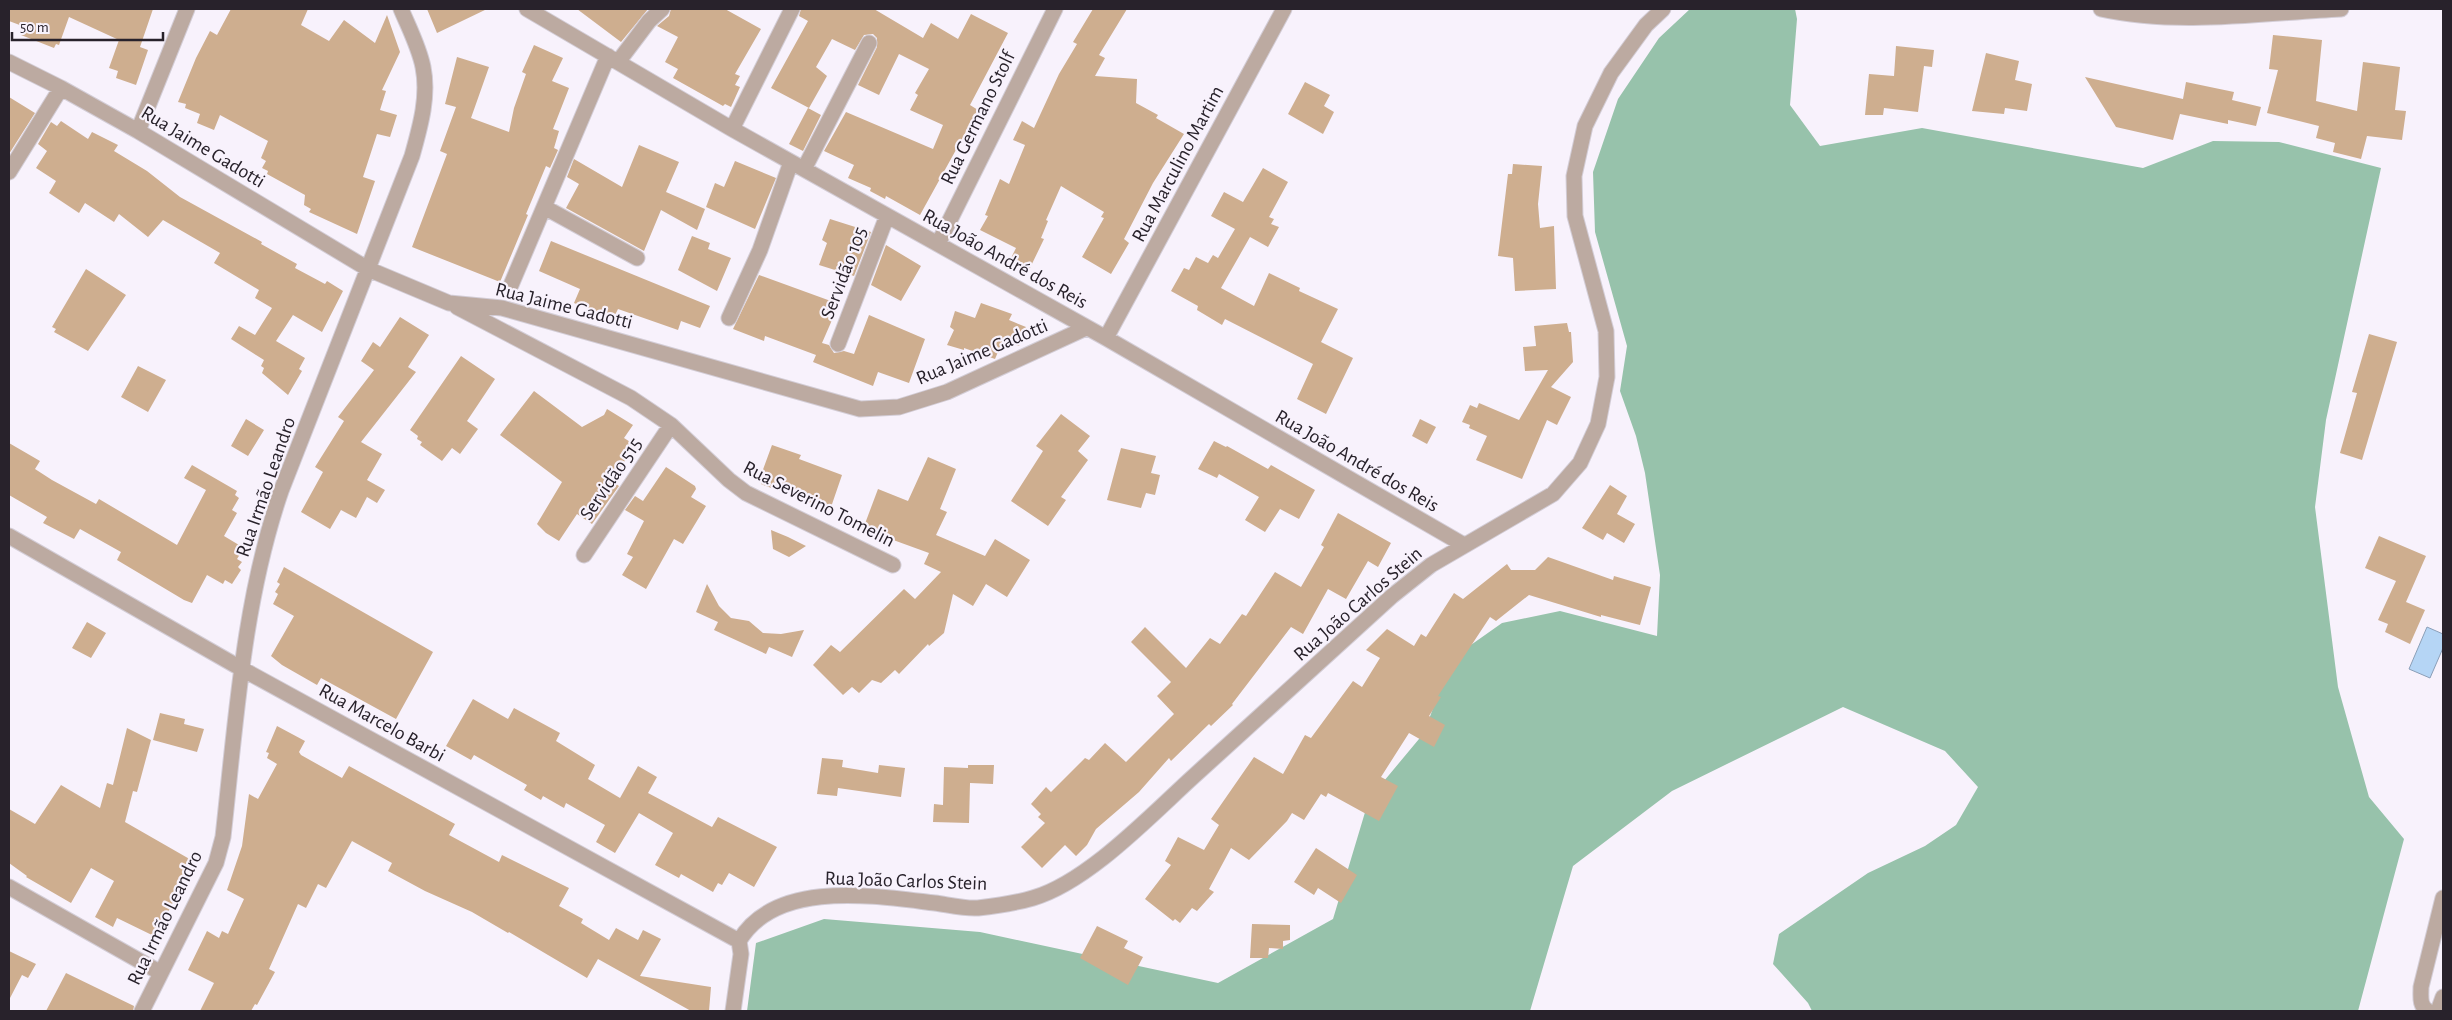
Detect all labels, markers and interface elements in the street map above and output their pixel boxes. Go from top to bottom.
scale bar [12,10,164,42]
text: 50 m [20,20,49,35]
street label: Rua Germano Stolf [937,47,1019,188]
street label: Rua Marculino Martim [1128,83,1228,245]
street label: Rua Jaime Gadotti [138,102,268,192]
street label: Rua João André dos Reis [919,205,1091,313]
street label: Servidão 105 [817,224,871,322]
street label: Rua Jaime Gadotti [493,279,635,333]
street label: Rua Jaime Gadotti [913,315,1051,389]
street label: Rua João André dos Reis [1272,406,1442,516]
street label: Rua Irmão Leandro [233,414,299,560]
street label: Servidão 515 [576,434,646,524]
street label: Rua Severino Tomelin [740,457,898,551]
street label: Rua João Carlos Stein [1290,543,1426,665]
street label: Rua Marcelo Barbi [316,680,448,766]
street label: Rua Irmão Leandro [124,848,206,988]
street label: Rua João Carlos Stein [824,868,988,894]

